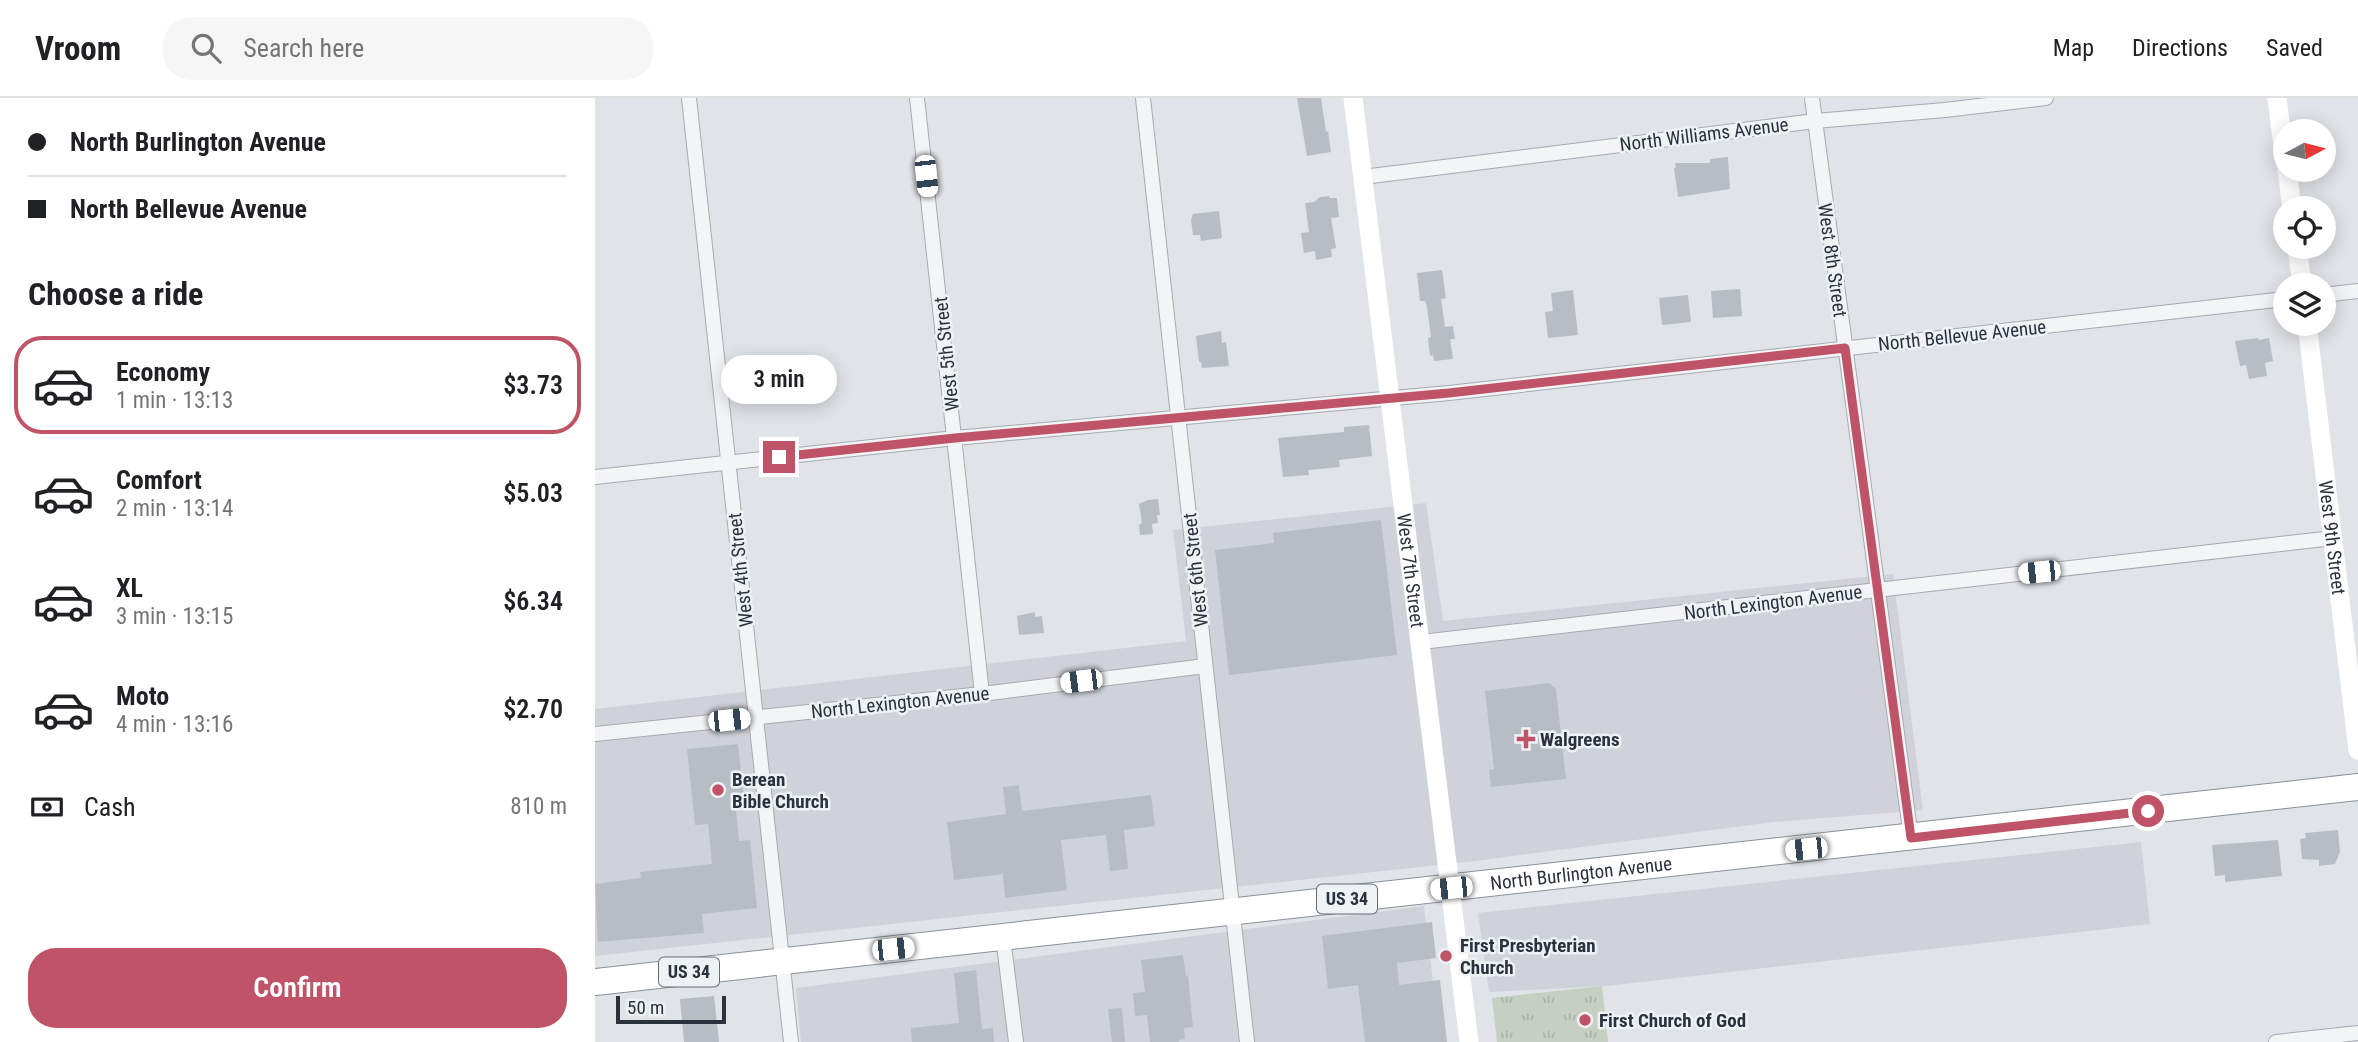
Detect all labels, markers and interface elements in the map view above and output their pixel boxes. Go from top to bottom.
search box [163,17,653,80]
text: Vroom [35,29,121,68]
icon: search [187,29,225,67]
text: Search here [243,33,364,63]
text: Map [2053,34,2094,62]
text: Directions [2132,34,2228,62]
text: Saved [2266,34,2323,62]
street label: North Williams Avenue [1618,113,1790,156]
north arrow [2273,119,2336,182]
map controls [2273,119,2336,336]
text: North Burlington Avenue [70,127,326,157]
car [914,154,939,198]
text: North Bellevue Avenue [70,194,307,224]
button: locate [2273,196,2336,259]
street label: West 8th Street [1813,202,1852,319]
button: layers [2273,273,2336,336]
text: Choose a ride [28,275,203,313]
street label: West 5th Street [929,296,964,412]
street label: North Bellevue Avenue [1877,315,2047,356]
icon: car [32,354,95,417]
callout: 3 min [721,356,837,404]
text: Economy [116,357,210,387]
text: 3 min [754,366,804,393]
text: $3.73 [503,370,563,400]
text: 1 min · 13:13 [116,387,233,414]
route end [763,441,795,473]
icon: car [32,462,95,525]
text: Comfort [116,465,202,495]
text: $5.03 [503,478,563,508]
street label: West 9th Street [2314,479,2350,596]
text: 2 min · 13:14 [116,495,233,522]
street label: West 4th Street [723,512,758,628]
street label: West 6th Street [1178,512,1213,628]
street label: West 7th Street [1392,512,1429,629]
car [2018,559,2061,585]
icon: car [32,570,95,633]
text: XL [116,573,143,603]
street label: North Lexington Avenue [1683,580,1863,625]
text: $6.34 [503,586,563,616]
text: 3 min · 13:15 [116,603,233,630]
car [1059,668,1104,694]
icon: car [32,678,95,741]
text: Moto [116,681,169,711]
street label: North Lexington Avenue [810,682,990,723]
text: $2.70 [503,694,563,724]
car [708,707,751,733]
text: 4 min · 13:16 [116,711,233,738]
place label: Walgreens [1540,728,1620,751]
marker: Walgreens [1518,731,1534,747]
place label: Berean Bible Church [732,768,829,813]
marker: Berean Bible Church [710,782,726,798]
icon: cash [28,788,66,826]
text: Cash [84,792,136,822]
text: 810 m [510,793,567,820]
route start [2132,795,2164,827]
car [1785,836,1828,862]
street label: North Burlington Avenue [1489,852,1673,895]
car [1430,875,1473,901]
road number: US 34 [1317,884,1377,914]
place label: First Presbyterian Church [1460,934,1596,979]
car [872,936,915,962]
button: Confirm [28,948,567,1028]
marker: First Presbyterian Church [1438,948,1454,964]
road number: US 34 [659,958,719,986]
scale bar [616,993,726,1025]
text: 50 m [627,996,664,1019]
place label: First Church of God [1599,1009,1746,1032]
marker: First Church of God [1577,1012,1593,1028]

